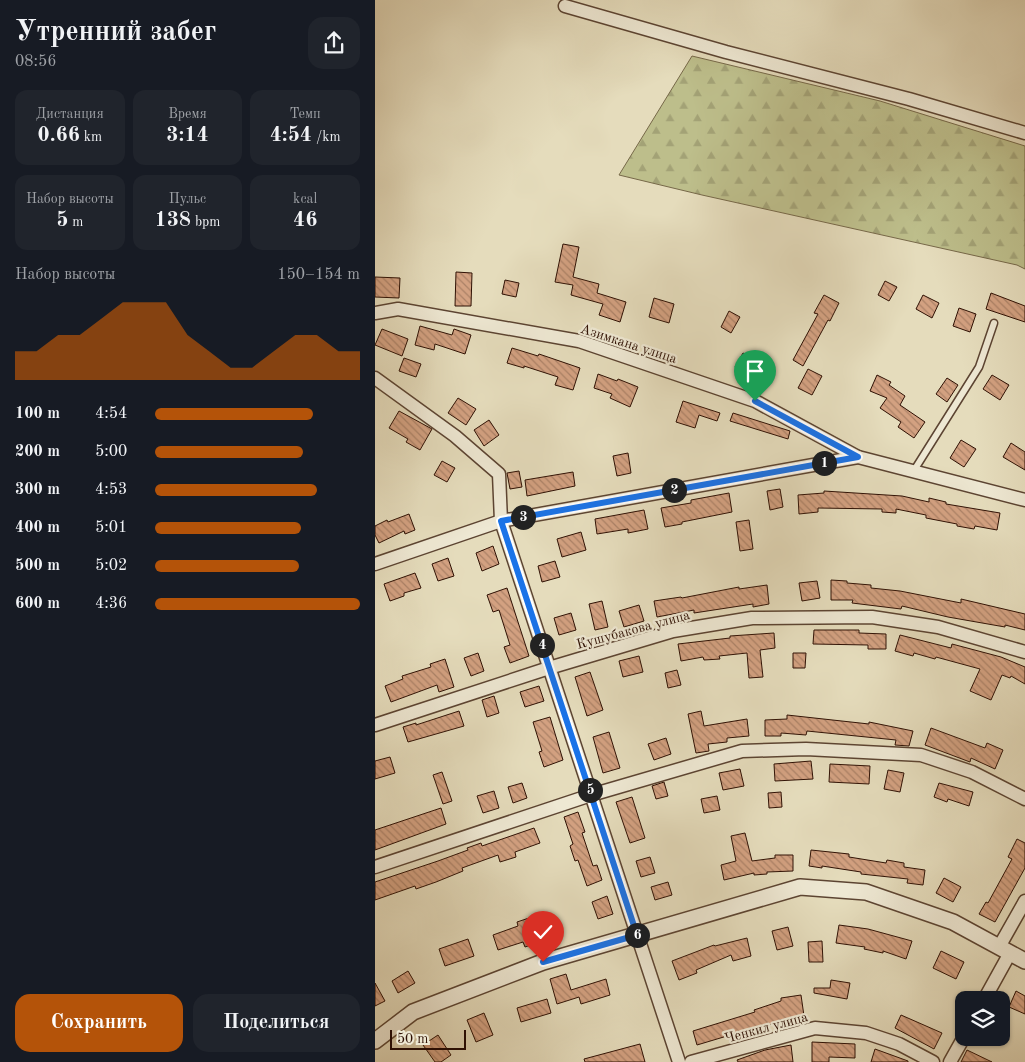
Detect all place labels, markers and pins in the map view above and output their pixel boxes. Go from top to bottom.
pin [734,350,776,401]
pin: 1 [811,450,837,476]
pin: 2 [661,478,687,502]
pin: 3 [511,504,535,530]
pin: 4 [529,632,555,658]
pin: 5 [577,778,603,802]
pin [522,911,564,962]
pin: 6 [625,922,649,948]

